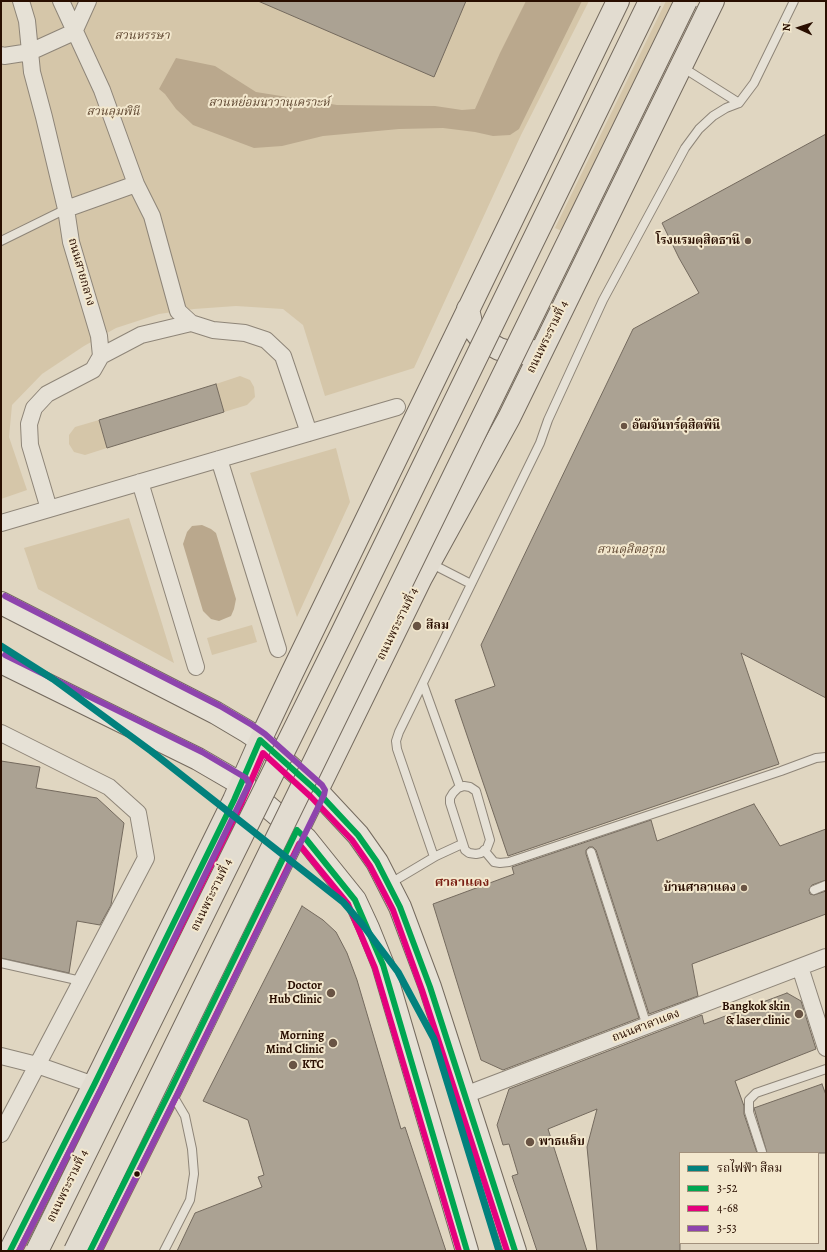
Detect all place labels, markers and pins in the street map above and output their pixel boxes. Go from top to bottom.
place label: โรงแรมดุสิตธานี [656,234,740,248]
marker: โรงแรมดุสิตธานี [743,236,753,246]
place label: อัฒจันทร์ดุสิตพินี [632,419,720,433]
marker: อัฒจันทร์ดุสิตพินี [619,421,629,431]
place label: สีลม [426,619,449,633]
marker: สีลม [411,620,423,632]
place label: บ้านศาลาแดง [663,881,736,895]
marker: บ้านศาลาแดง [739,883,749,893]
place label: Doctor Hub Clinic [269,979,322,1007]
marker: Doctor Hub Clinic [325,987,337,999]
place label: Bangkok skin & laser clinic [722,1000,790,1028]
marker: Bangkok skin & laser clinic [793,1008,805,1020]
place label: Morning Mind Clinic [266,1029,324,1057]
marker: Morning Mind Clinic [327,1037,339,1049]
place label: KTC [302,1058,324,1072]
marker: KTC [287,1059,299,1071]
place label: พาธแล็บ [539,1135,585,1149]
marker: พาธแล็บ [524,1136,536,1148]
unlabelled marker [132,1169,142,1179]

